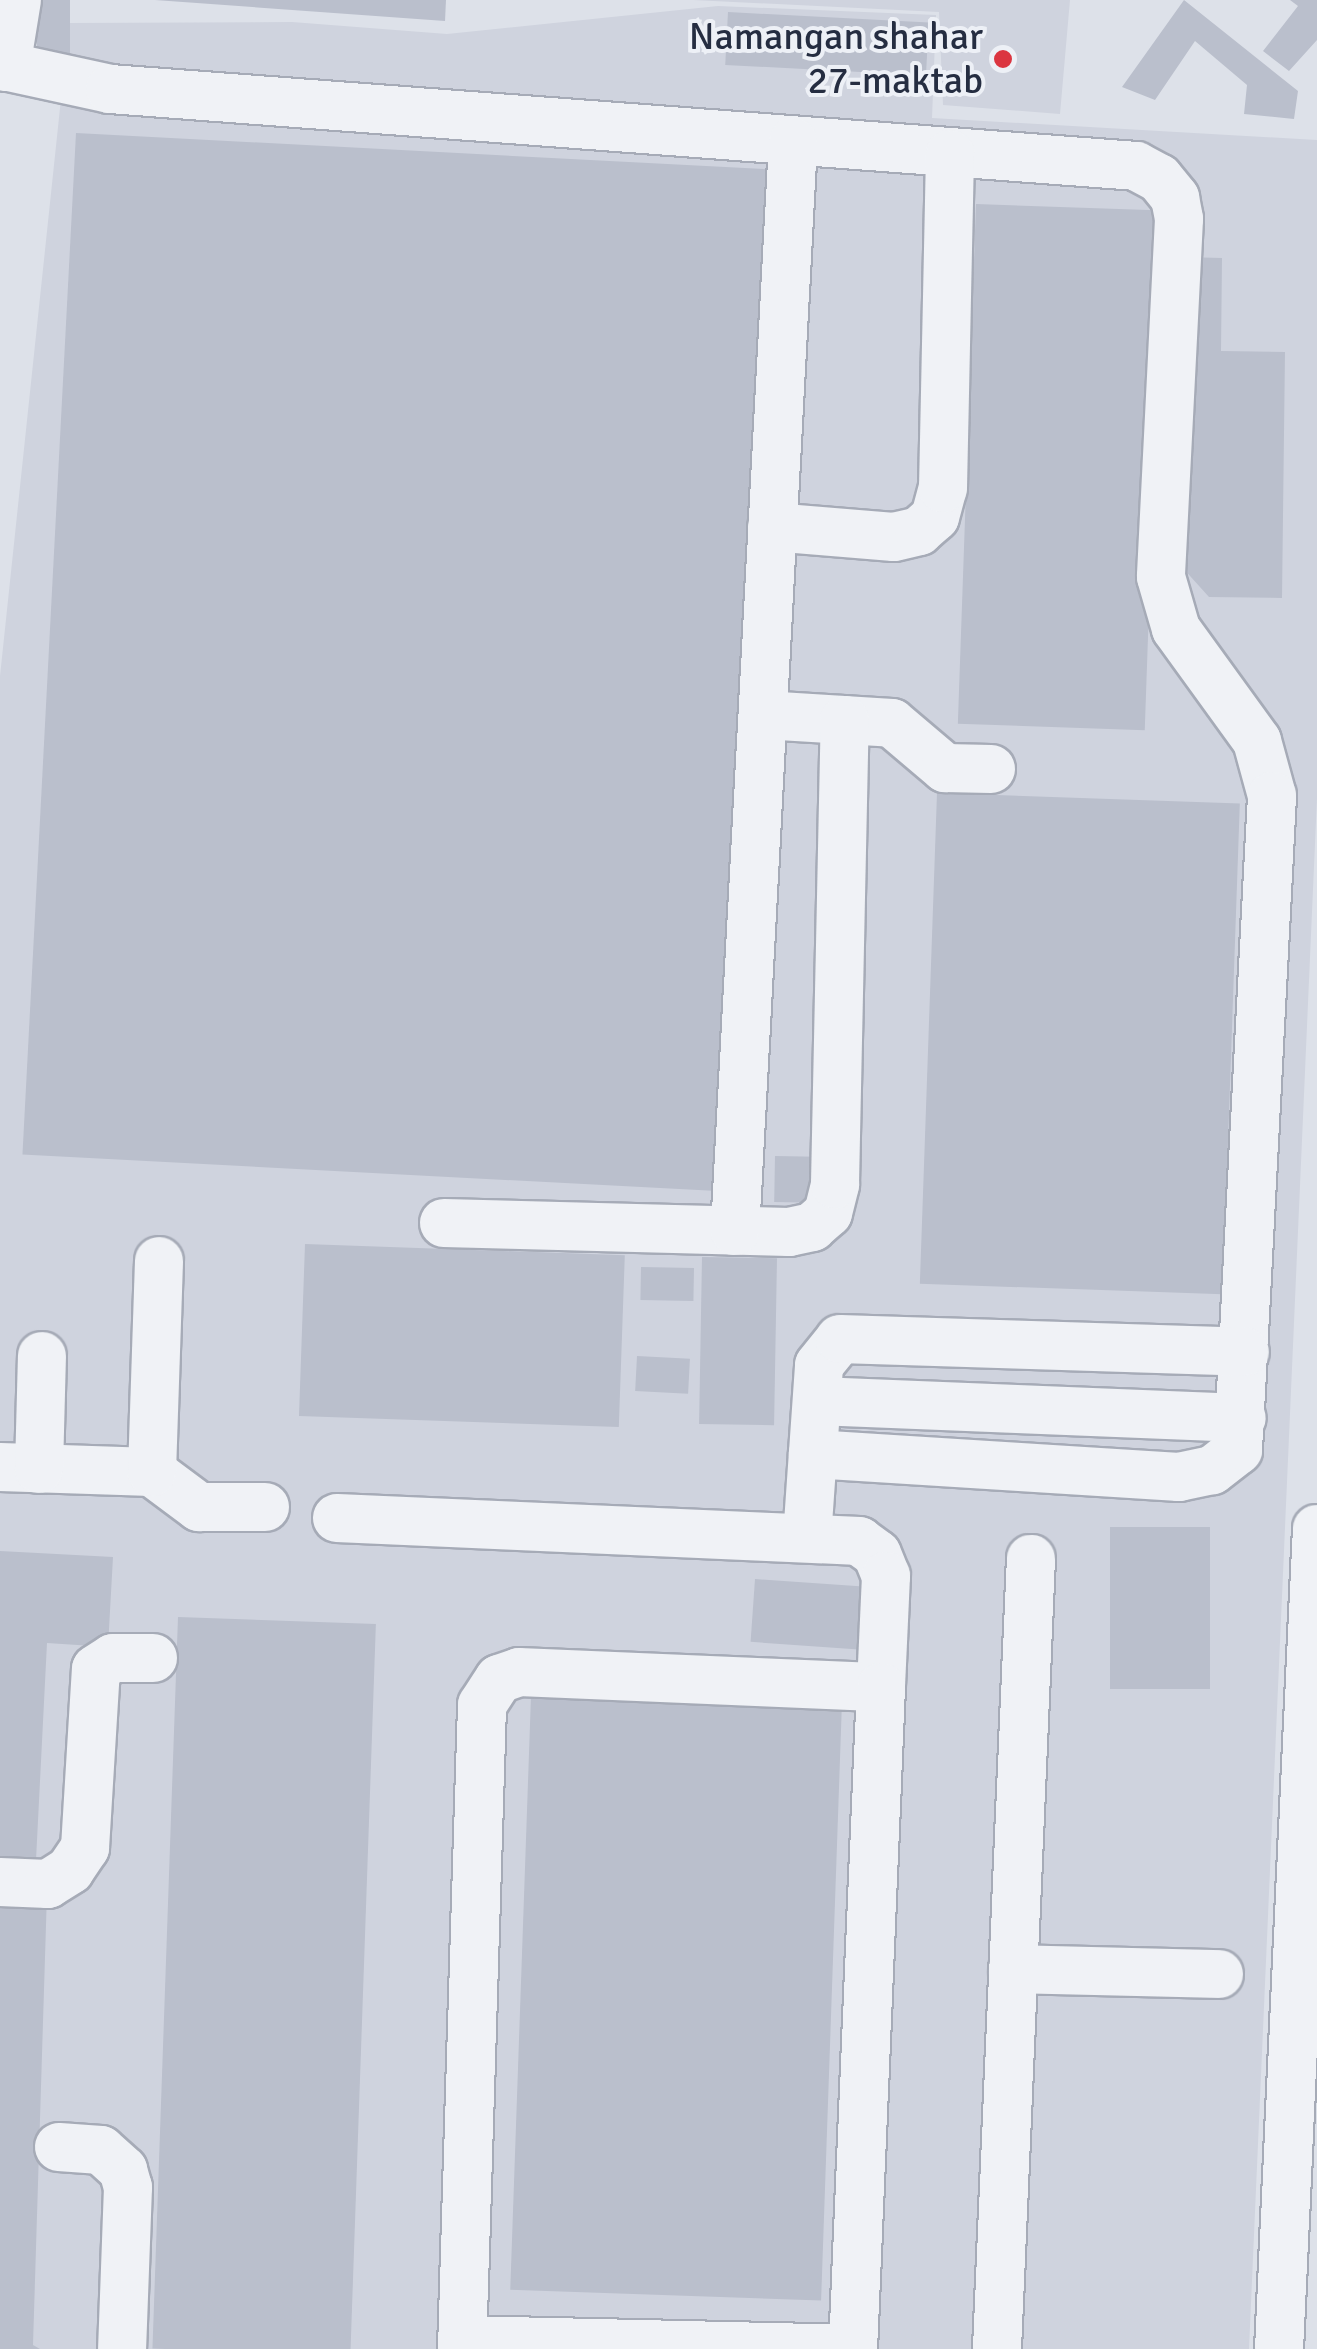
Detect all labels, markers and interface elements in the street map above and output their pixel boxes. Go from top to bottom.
place label: Namangan shahar 27-maktab [689,14,983,103]
marker: Namangan shahar 27-maktab [992,48,1014,70]

